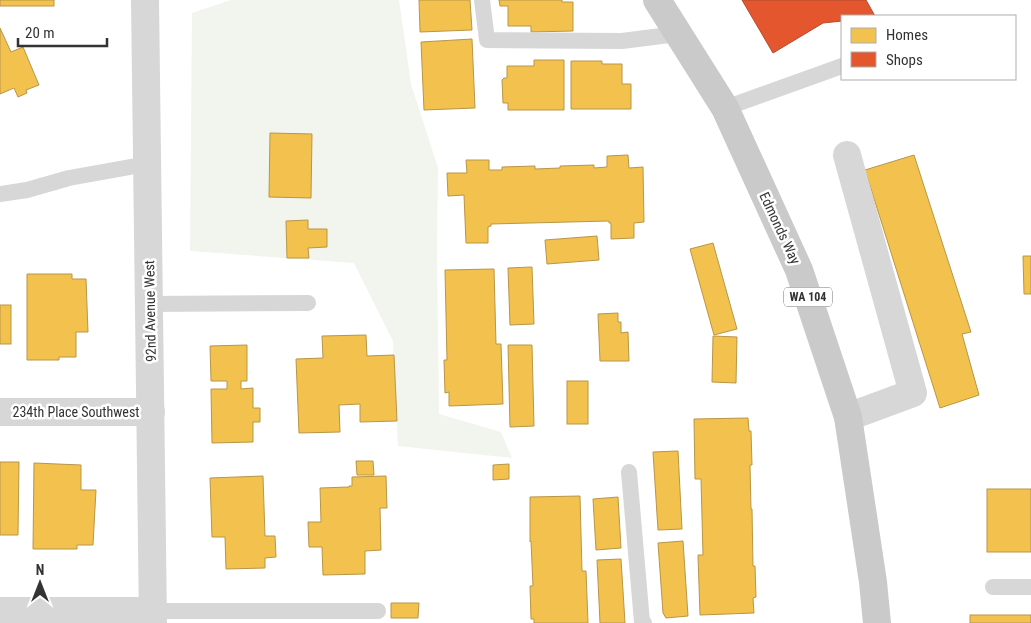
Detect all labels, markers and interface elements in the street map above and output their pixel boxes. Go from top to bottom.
scale bar [18,15,106,47]
legend [841,15,1016,80]
text: 20 m [25,24,55,42]
text: Homes [886,26,928,44]
text: Shops [886,51,923,69]
street label: Edmonds Way [756,189,804,267]
street label: 92nd Avenue West [141,260,159,362]
road number: WA 104 [784,288,832,306]
street label: 234th Place Southwest [13,404,139,420]
north arrow [15,558,65,608]
text: N [36,562,44,578]

